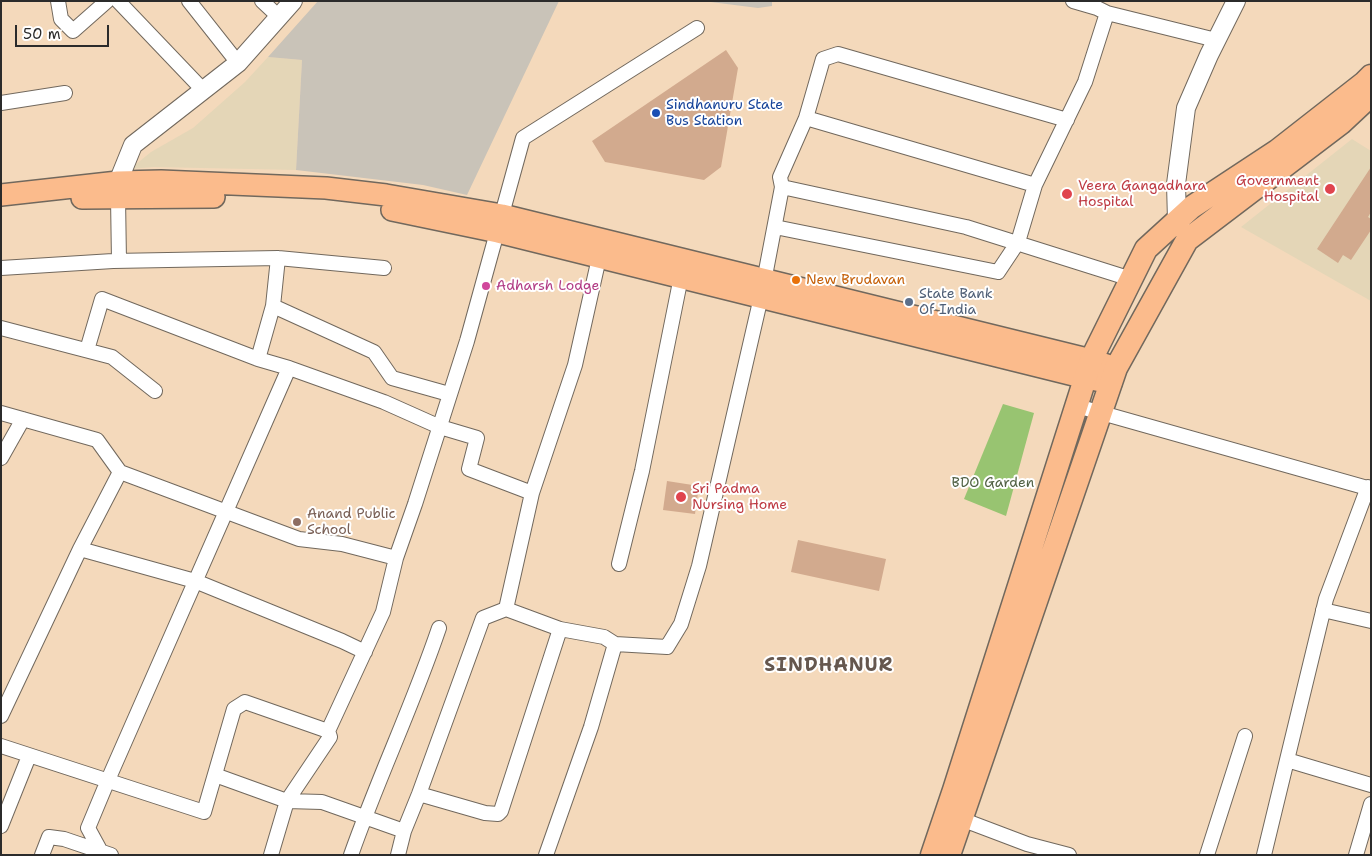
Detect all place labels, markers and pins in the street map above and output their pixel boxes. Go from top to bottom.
place label: Sindhanuru State Bus Station [666,97,783,130]
marker: Sindhanuru State Bus Station [650,107,662,119]
place label: Government Hospital [1236,173,1319,206]
place label: Veera Gangadhara Hospital [1078,178,1206,210]
marker: Government Hospital [1323,182,1337,196]
marker: Veera Gangadhara Hospital [1060,187,1074,201]
place label: New Brudavan [806,272,905,288]
marker: New Brudavan [790,274,802,286]
place label: Adharsh Lodge [496,278,599,294]
marker: Adharsh Lodge [480,280,492,292]
place label: State Bank Of India [919,286,993,318]
marker: State Bank Of India [903,296,915,308]
place label: Sri Padma Nursing Home [692,481,787,514]
marker: Sri Padma Nursing Home [674,490,688,504]
place label: Anand Public School [307,506,396,538]
marker: Anand Public School [291,516,303,528]

